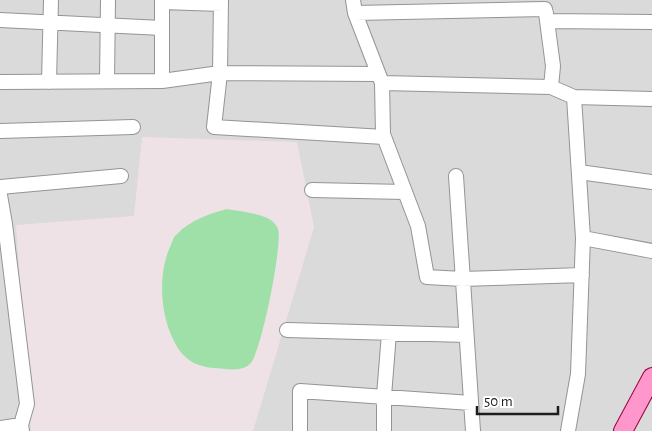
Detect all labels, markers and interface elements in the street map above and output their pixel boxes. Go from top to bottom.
scale bar [477,384,558,416]
text: 50 m [484,394,513,409]

